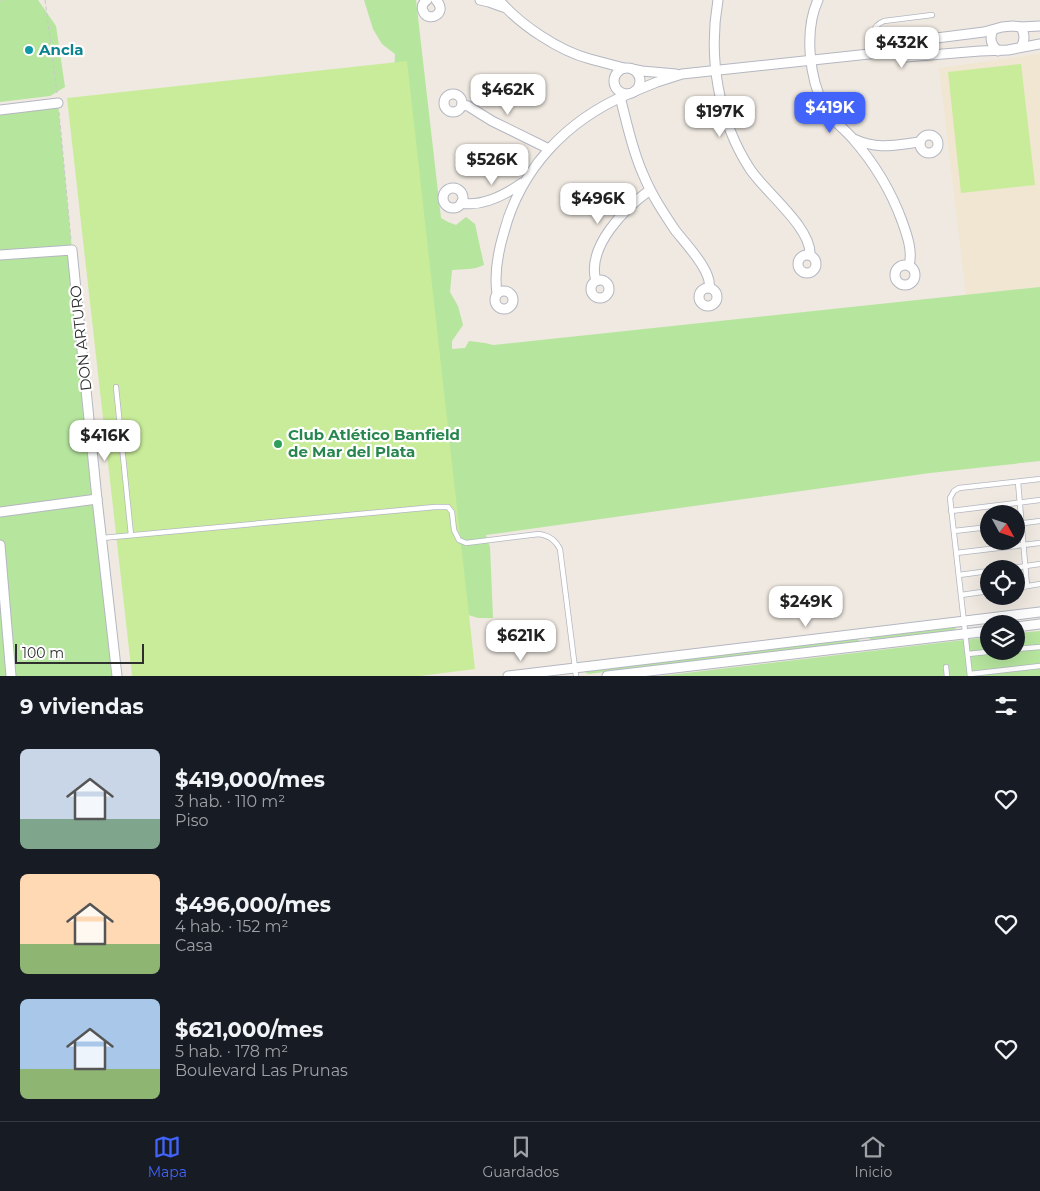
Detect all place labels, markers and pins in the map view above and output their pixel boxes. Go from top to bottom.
pin: $432K [867,27,937,69]
place label: Ancla [38,40,84,59]
marker: Ancla [23,44,35,56]
pin: $462K [473,74,543,116]
pin: $419K [795,92,865,134]
pin: $197K [685,96,755,138]
pin: $526K [457,144,527,186]
pin: $496K [563,182,633,225]
pin: $416K [70,420,140,462]
place label: Club Atlético Banfield de Mar del Plata [288,425,460,461]
marker: Club Atlético Banfield de Mar del Plata [272,438,284,450]
pin: $249K [771,586,841,628]
pin: $621K [486,620,556,662]

